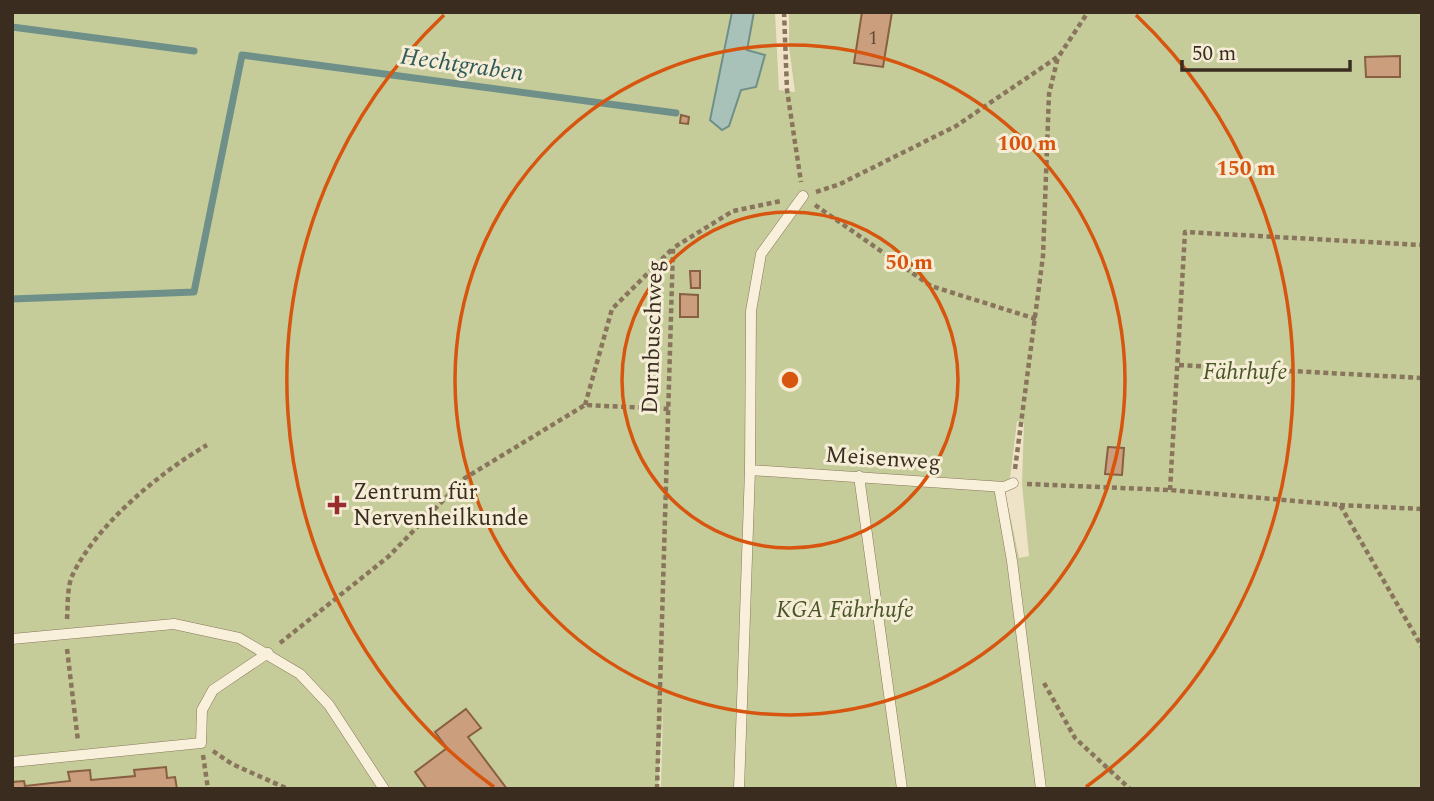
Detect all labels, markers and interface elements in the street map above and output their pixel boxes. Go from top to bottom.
house number: 1 [868,24,878,53]
scale bar [1182,28,1350,72]
text: 50 m [1192,38,1236,70]
water label: Hechtgraben [398,39,526,92]
text: 100 m [997,128,1057,160]
text: 150 m [1216,153,1276,185]
text: 50 m [885,247,933,279]
street label: Durnbuschweg [633,259,673,415]
park label: Fährhufe [1203,355,1287,390]
centre of rings [778,368,802,392]
street label: Meisenweg [824,438,942,480]
place label: Zentrum für Nervenheilkunde [353,475,529,536]
marker: Zentrum für Nervenheilkunde [327,495,347,515]
park label: KGA Fährhufe [776,593,914,628]

